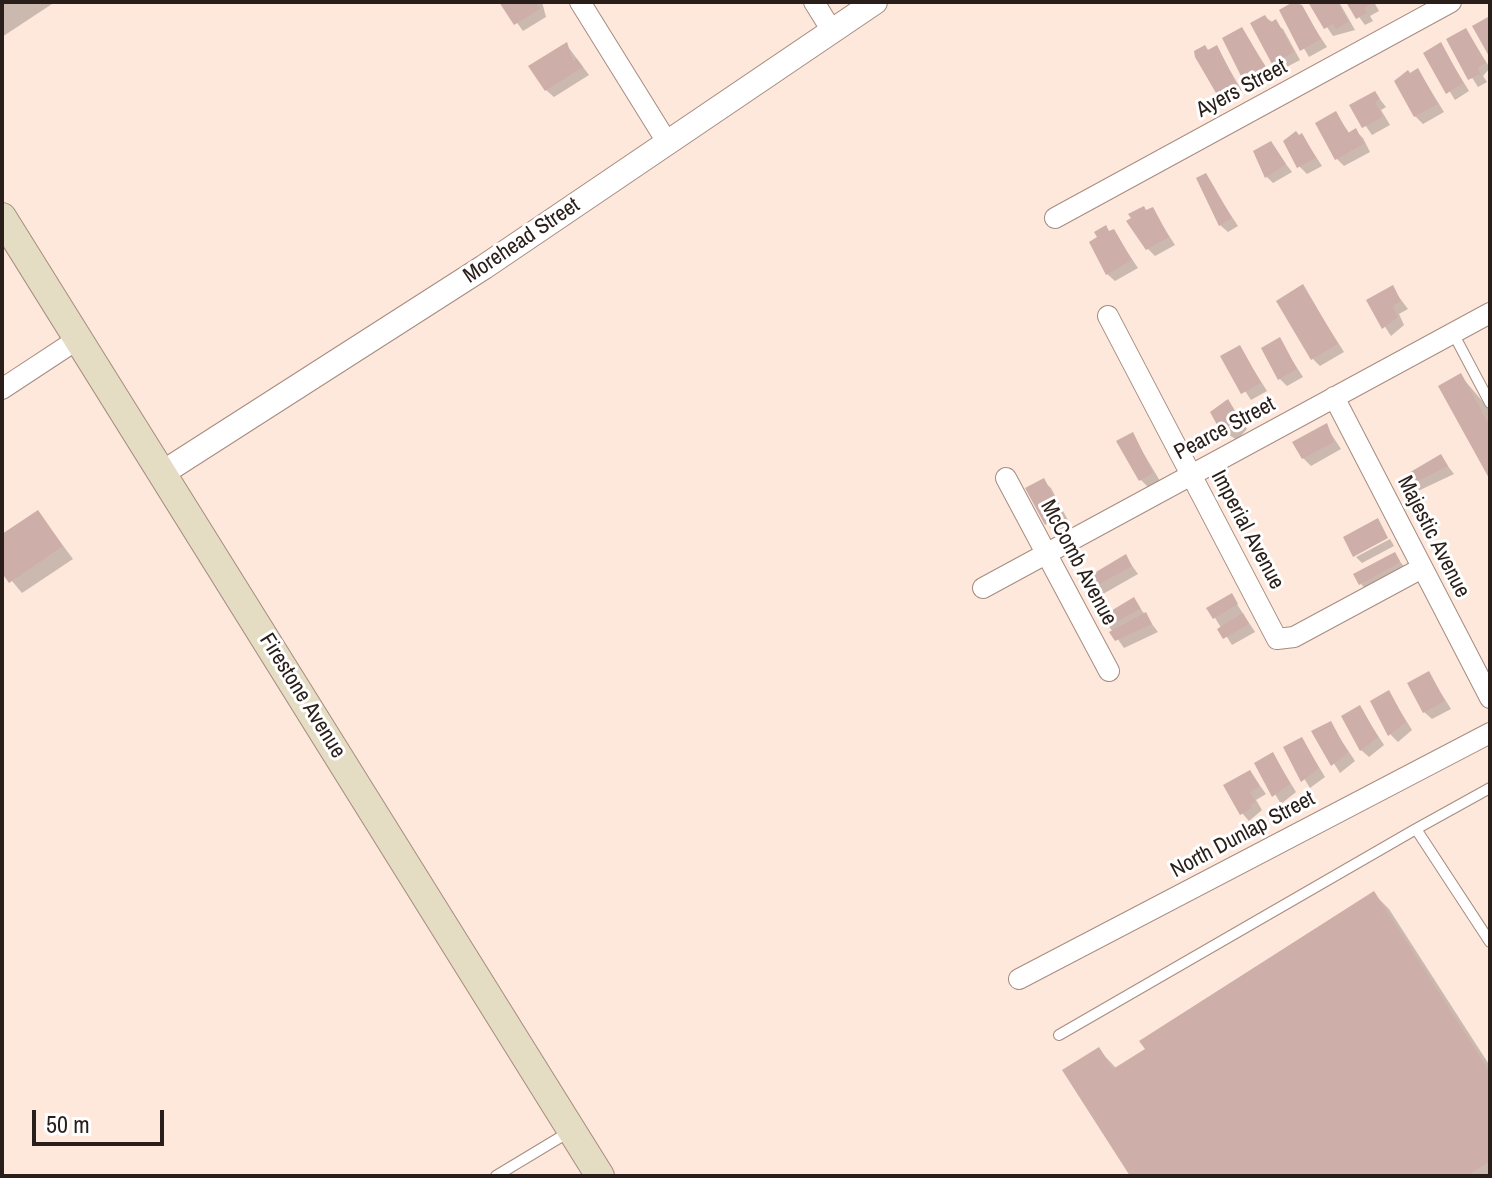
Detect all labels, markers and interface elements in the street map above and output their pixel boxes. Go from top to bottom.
street label: Ayers Street [1192,54,1292,124]
street label: Morehead Street [459,192,585,290]
street label: Pearce Street [1170,391,1280,467]
street label: Imperial Avenue [1205,466,1289,594]
street label: Majestic Avenue [1391,472,1475,602]
street label: McComb Avenue [1034,496,1122,630]
street label: Firestone Avenue [253,629,351,763]
street label: North Dunlap Street [1166,786,1320,884]
scale bar [36,1094,168,1144]
text: 50 m [46,1108,90,1140]

